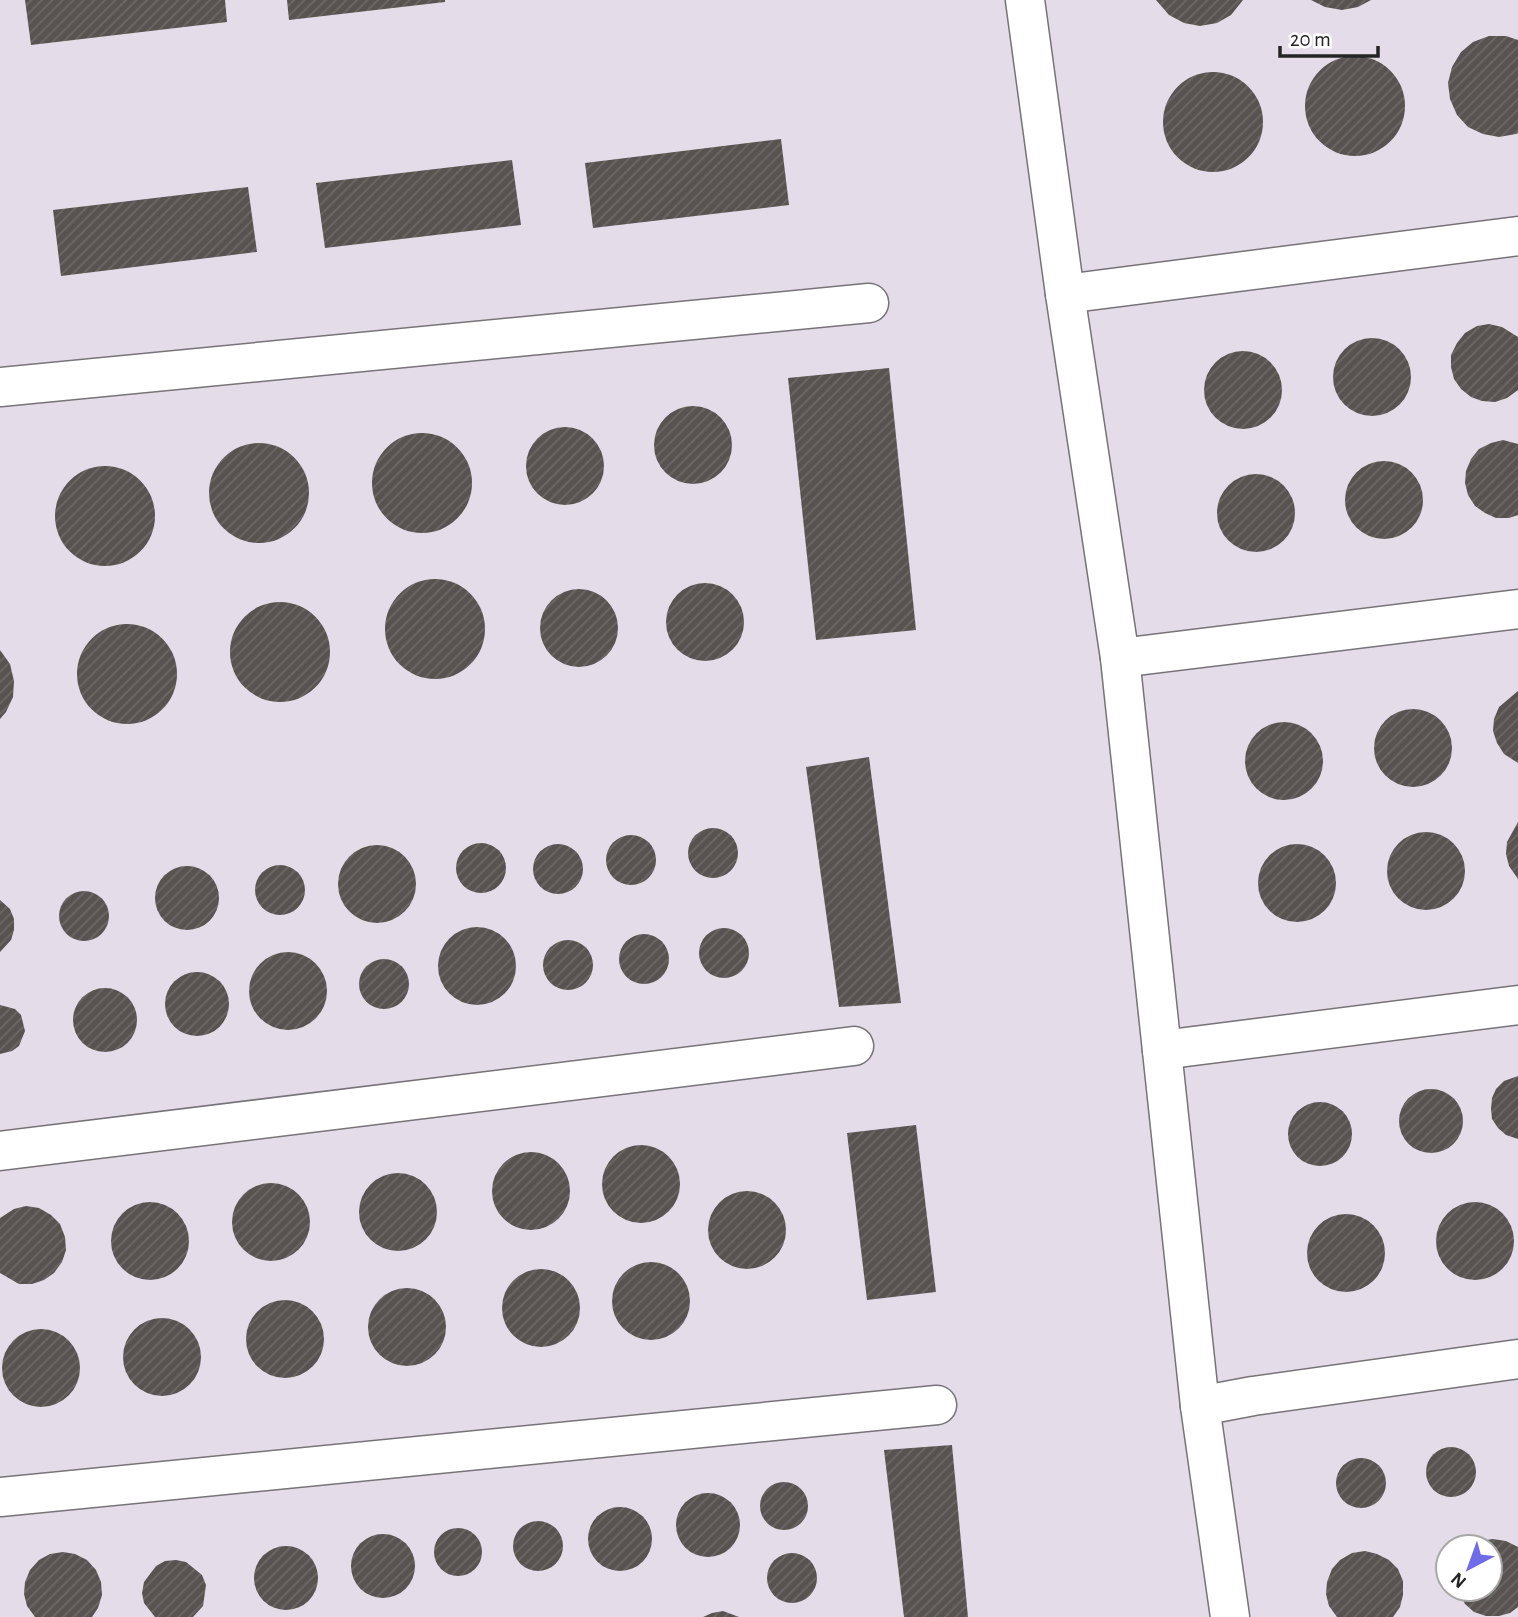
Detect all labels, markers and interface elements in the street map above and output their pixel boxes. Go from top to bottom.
scale bar [1280,14,1378,58]
text: 20 m [1290,29,1331,50]
north arrow [1434,1533,1504,1603]
text: N [1448,1568,1470,1591]

